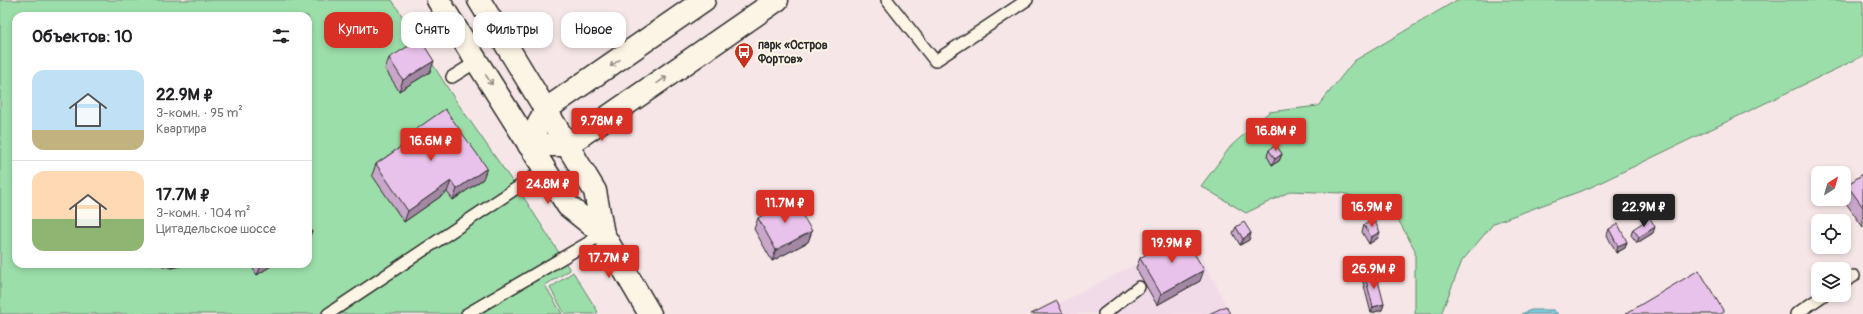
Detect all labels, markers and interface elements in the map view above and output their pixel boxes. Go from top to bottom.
chip: Купить [324,12,393,48]
chip: Снять [401,12,465,48]
chip: Фильтры [473,12,553,48]
chip: Новое [561,12,626,48]
icon: filters [270,25,292,47]
text: Объектов: 10 [32,26,133,47]
place label: парк «Остров Фортов» [757,38,828,67]
bus stop icon: парк «Остров Фортов» [733,41,755,69]
one-way arrow [610,59,621,67]
one-way arrow [485,75,493,86]
one-way arrow [656,76,667,84]
text: 22.9M ₽ [156,84,214,105]
icon: home [64,86,112,134]
text: 3-комн. · 95 m² [156,105,243,121]
pin: 9.78M ₽ [565,108,639,142]
text: 9.78M ₽ [581,113,623,129]
pin: 16.8M ₽ [1239,118,1313,152]
text: Квартира [156,121,207,137]
text: 16.8M ₽ [1255,123,1297,139]
pin: 16.6M ₽ [394,128,468,162]
text: 16.6M ₽ [409,133,453,149]
north arrow [1811,166,1851,206]
map controls [1811,166,1851,302]
pin: 24.8M ₽ [511,171,585,205]
text: 24.8M ₽ [526,176,570,192]
text: 17.7M ₽ [156,184,211,205]
icon: home [64,187,112,235]
pin: 11.7M ₽ [748,190,822,224]
pin: 16.9M ₽ [1335,194,1409,228]
pin: 22.9M ₽ [1607,194,1681,228]
text: 11.7M ₽ [765,195,805,211]
text: 16.9M ₽ [1351,199,1393,215]
text: 22.9M ₽ [1622,199,1666,215]
text: 3-комн. · 104 m² [156,205,251,221]
button: locate [1811,214,1851,254]
text: Цитадельское шоссе [156,221,276,237]
pin: 19.9M ₽ [1135,230,1209,264]
text: 19.9M ₽ [1151,235,1193,251]
pin: 17.7M ₽ [572,245,646,279]
text: 17.7M ₽ [588,250,630,266]
pin: 26.9M ₽ [1337,256,1411,290]
text: 26.9M ₽ [1352,261,1396,277]
button: layers [1811,262,1851,302]

